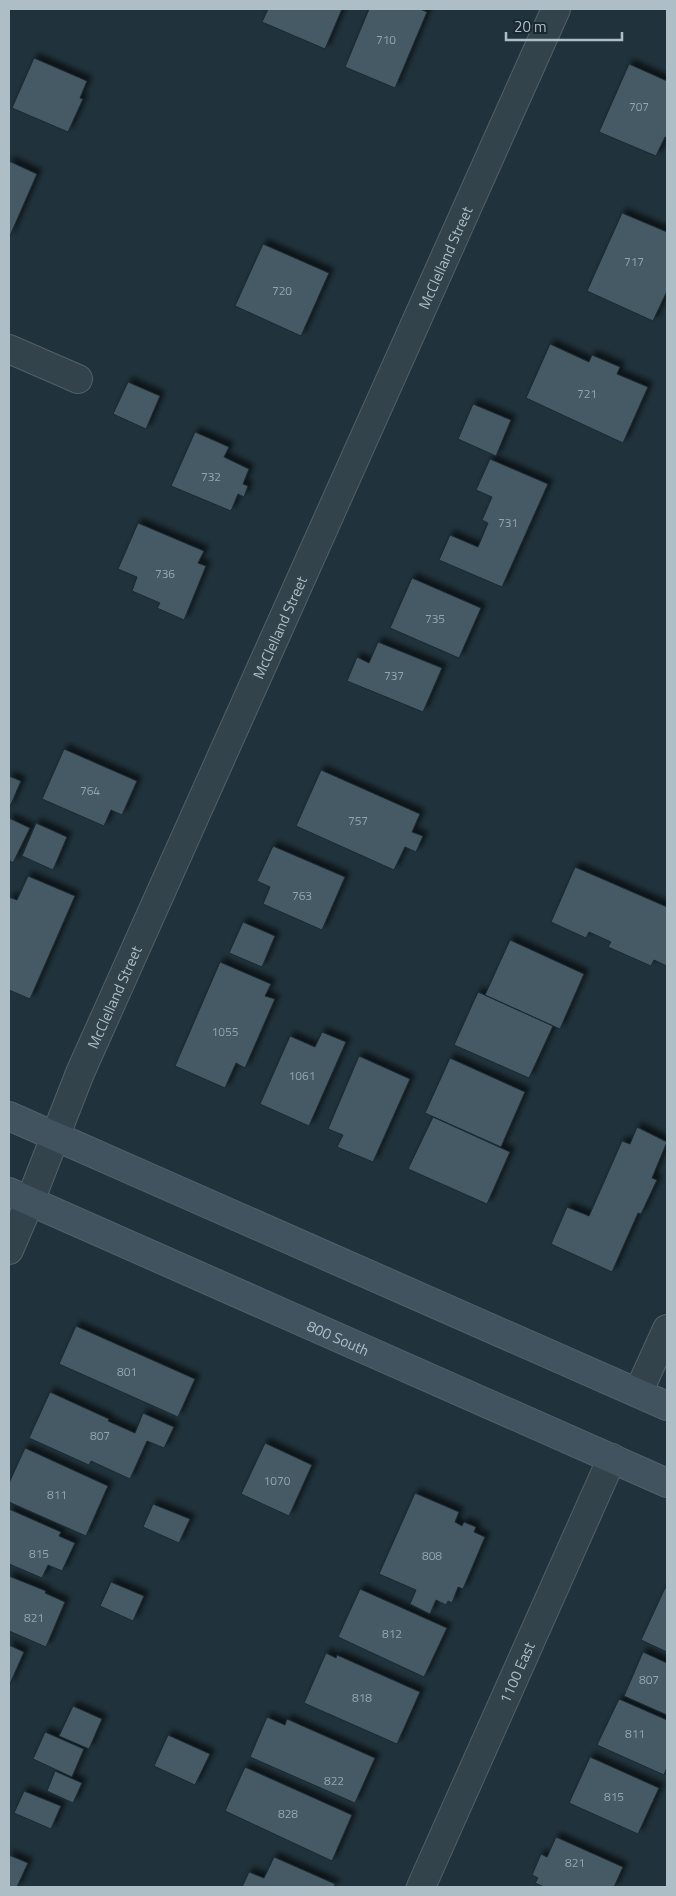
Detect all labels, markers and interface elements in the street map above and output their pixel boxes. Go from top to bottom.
scale bar [506,10,622,42]
text: 20 m [514,15,547,38]
house number: 710 [376,30,396,49]
house number: 707 [629,97,649,116]
street label: McClelland Street [412,202,478,313]
house number: 717 [624,252,644,271]
house number: 720 [272,281,292,300]
house number: 721 [577,384,597,403]
house number: 732 [201,467,221,486]
house number: 731 [498,513,518,532]
house number: 736 [155,564,175,583]
street label: McClelland Street [246,571,313,683]
house number: 735 [425,609,445,628]
house number: 737 [384,666,404,685]
house number: 764 [80,781,100,800]
house number: 757 [348,811,368,830]
house number: 763 [292,886,312,905]
street label: McClelland Street [81,941,147,1052]
house number: 1055 [212,1022,239,1041]
house number: 1061 [289,1066,315,1085]
street label: 800 South [303,1314,373,1361]
house number: 801 [117,1362,137,1381]
house number: 807 [90,1426,110,1445]
house number: 1070 [264,1471,291,1490]
house number: 811 [47,1485,67,1504]
house number: 815 [29,1544,49,1563]
house number: 808 [422,1546,442,1565]
house number: 821 [24,1608,44,1627]
house number: 812 [382,1624,402,1643]
street label: 1100 East [493,1637,541,1707]
house number: 807 [639,1670,659,1689]
house number: 818 [352,1688,372,1707]
house number: 811 [625,1724,645,1743]
house number: 822 [324,1771,344,1790]
house number: 815 [604,1787,624,1806]
house number: 828 [278,1804,298,1823]
house number: 821 [565,1853,585,1872]

